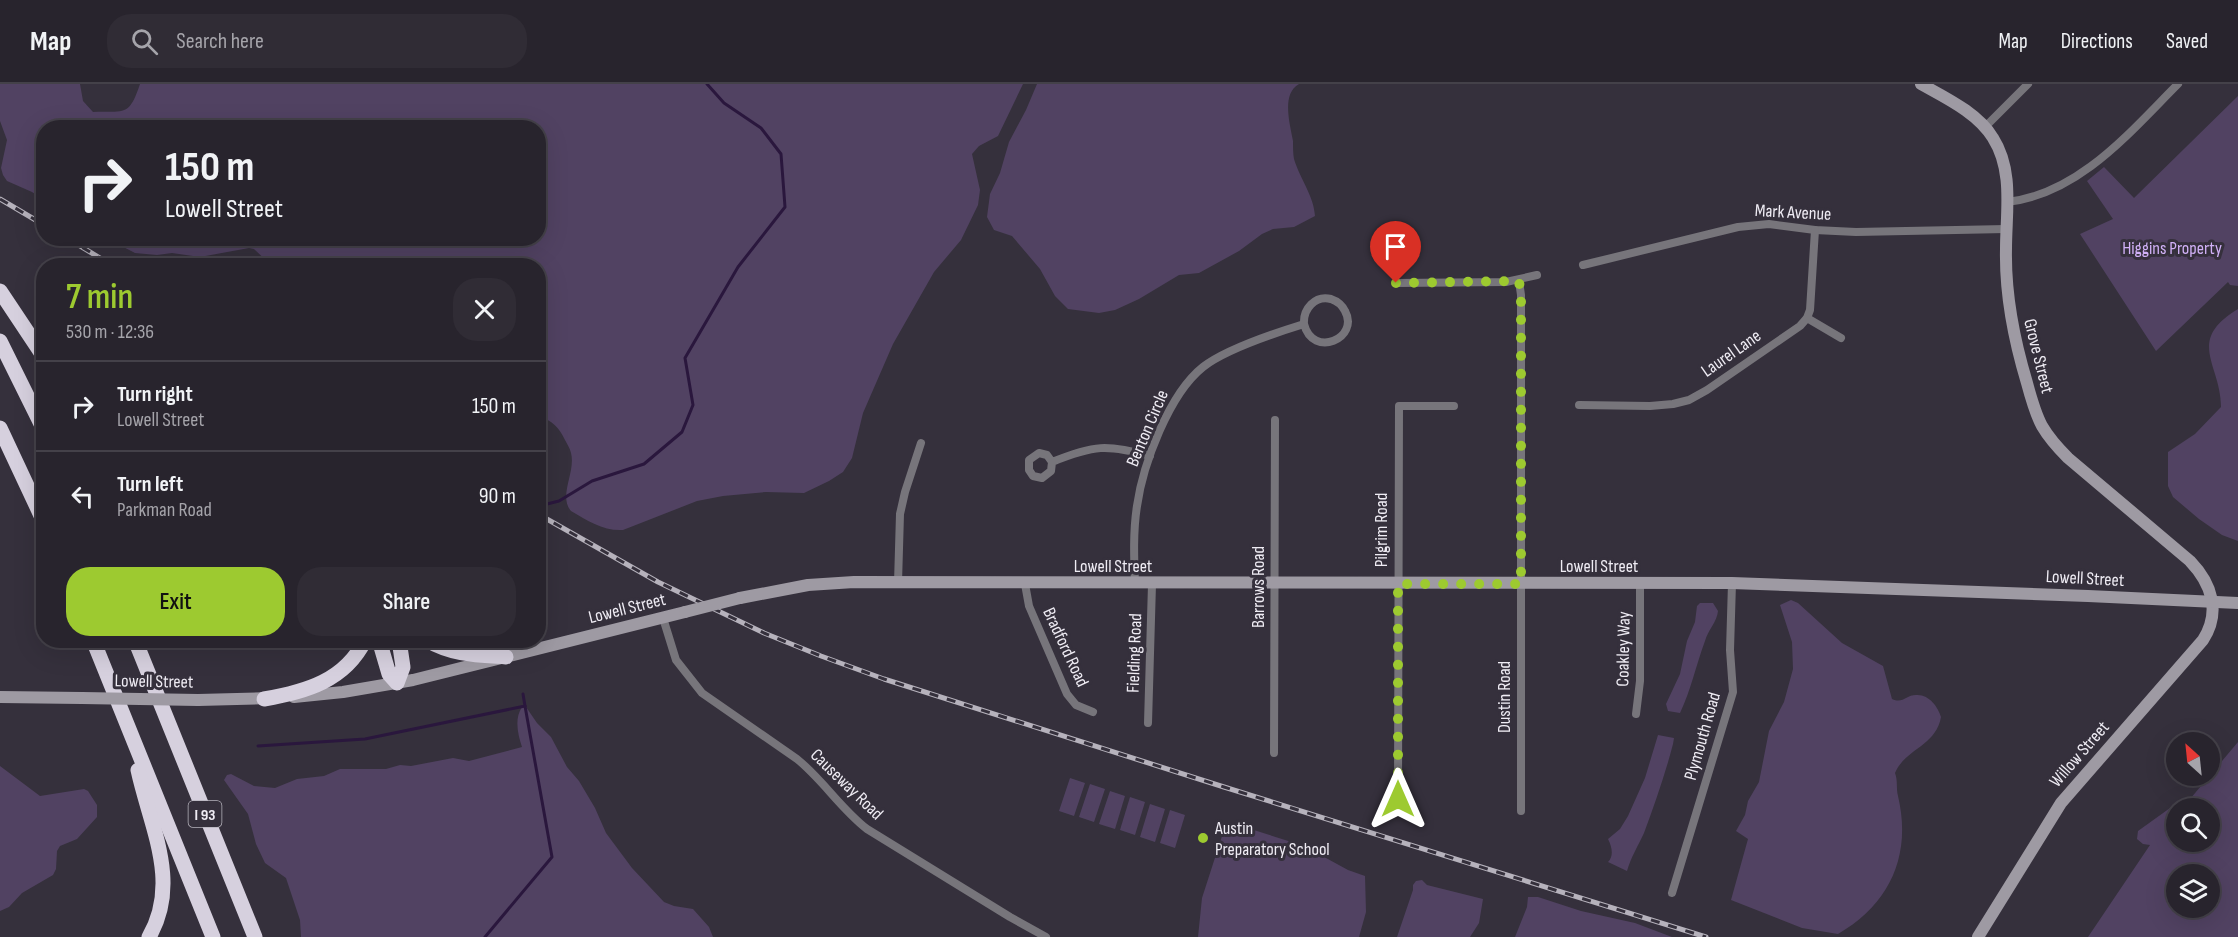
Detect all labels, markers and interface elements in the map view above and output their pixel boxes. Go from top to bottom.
search box [107,14,527,68]
text: Map [30,25,71,58]
icon: search [128,25,161,58]
text: Search here [176,28,264,55]
text: Map [1998,29,2028,54]
text: Directions [2061,29,2133,54]
text: Saved [2166,29,2208,54]
text: 150 m [165,142,254,193]
icon: right [66,144,144,222]
text: Lowell Street [165,193,283,225]
street label: Mark Avenue [1754,200,1832,225]
pin [1370,221,1421,283]
icon: arrive [1379,230,1412,263]
park label: Higgins Property [2122,238,2222,259]
text: 7 min [66,276,133,319]
button: close [453,278,516,341]
street label: Grove Street [2019,317,2058,396]
text: 530 m · 12:36 [66,320,154,344]
street label: Laurel Lane [1697,325,1765,382]
text: Turn right [117,381,193,408]
street label: Benton Circle [1122,387,1173,470]
icon: right [66,390,99,423]
text: 150 m [472,393,516,420]
text: Lowell Street [117,408,204,432]
text: Turn left [117,471,183,498]
icon: left [66,480,99,513]
text: 90 m [479,483,516,510]
street label: Pilgrim Road [1371,493,1392,567]
text: Parkman Road [117,498,212,522]
street label: Barrows Road [1248,546,1269,628]
street label: Lowell Street [1074,556,1153,577]
street label: Lowell Street [1560,556,1639,577]
street label: Lowell Street [2045,566,2125,591]
button: Exit [66,567,285,636]
button: Share [297,567,516,636]
street label: Lowell Street [586,589,668,628]
street label: Bradford Road [1038,604,1093,690]
street label: Coakley Way [1612,611,1635,687]
street label: Fielding Road [1123,613,1146,693]
street label: Dustin Road [1494,661,1515,733]
street label: Lowell Street [114,670,194,693]
street label: Plymouth Road [1680,690,1725,783]
street label: Willow Street [2045,717,2114,791]
north arrow [2166,732,2220,786]
map controls [2166,732,2220,918]
street label: Causeway Road [806,745,887,824]
position arrow [1366,767,1430,831]
button: search [2166,798,2220,852]
road number: I 93 [188,801,222,827]
place label: Austin Preparatory School [1214,818,1330,860]
marker: Austin Preparatory School [1196,831,1210,845]
button: layers [2166,864,2220,918]

